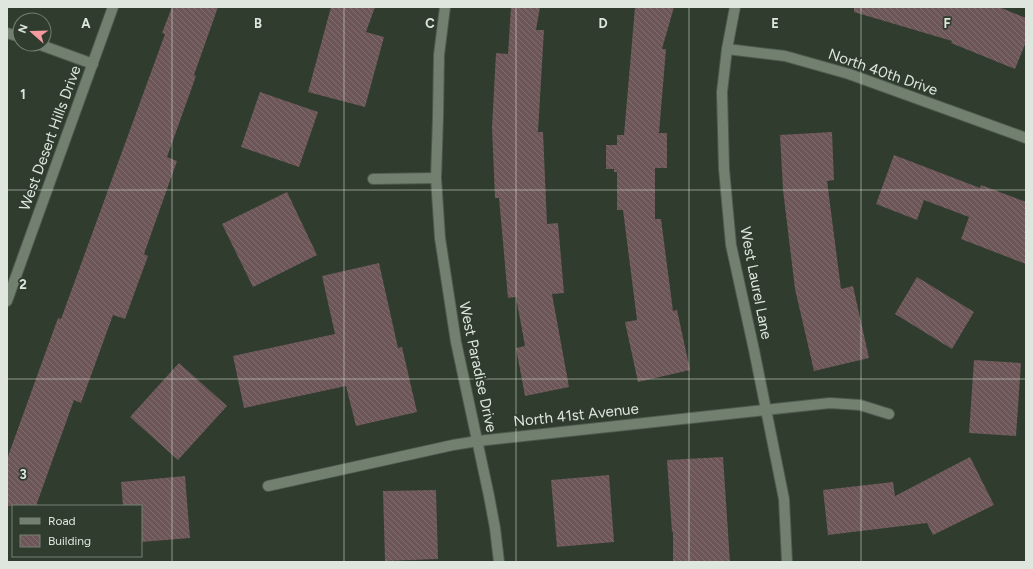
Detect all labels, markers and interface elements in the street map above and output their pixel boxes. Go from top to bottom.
north arrow [12,12,52,52]
text: A [81,16,91,31]
text: B [254,16,262,31]
text: C [425,16,435,31]
text: D [598,16,608,31]
text: E [771,16,779,31]
text: F [943,16,951,31]
text: N [16,23,31,35]
street label: North 40th Drive [826,45,940,99]
street label: West Desert Hills Drive [15,63,85,213]
text: 1 [20,87,26,102]
street label: West Laurel Lane [736,225,776,341]
text: 2 [19,277,27,292]
street label: West Paradise Drive [455,300,501,434]
street label: North 41st Avenue [513,399,639,431]
text: 3 [19,467,27,482]
legend [12,505,142,557]
text: Road [48,514,76,528]
text: Building [48,534,91,548]

